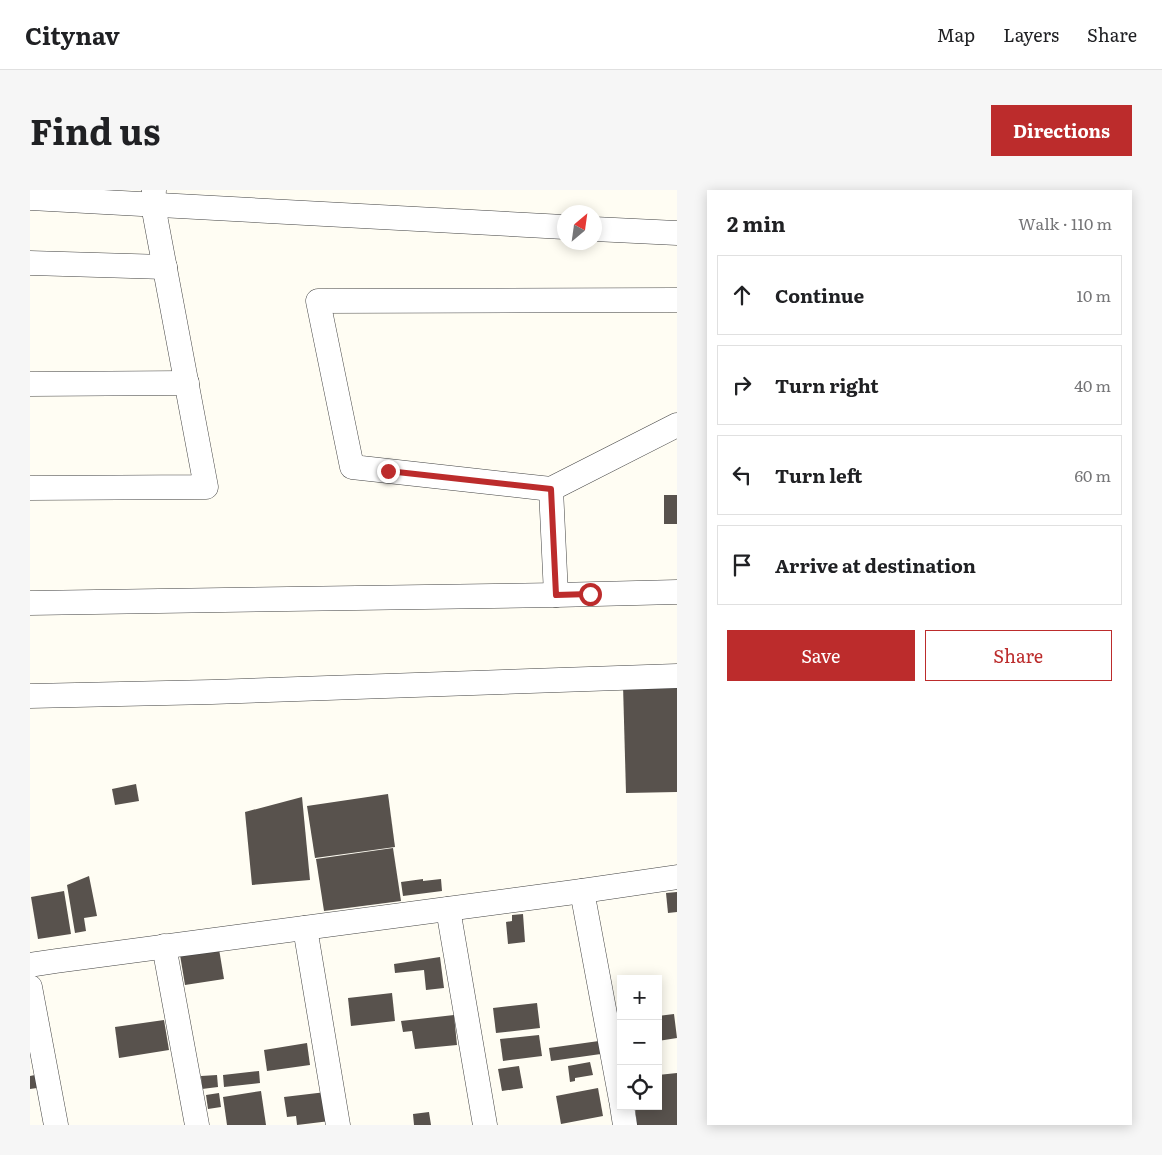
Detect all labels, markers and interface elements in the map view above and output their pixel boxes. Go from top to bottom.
text: Citynav [25,17,120,52]
text: Map [937,21,975,48]
text: Layers [1003,21,1059,48]
text: Share [1087,21,1137,48]
text: Find us [30,104,160,156]
button: Directions [991,105,1132,156]
north arrow [557,205,602,250]
text: 2 min [727,207,786,238]
text: Walk · 110 m [1018,211,1112,235]
icon: ahead [728,281,756,309]
text: Continue [775,281,864,309]
text: 10 m [1077,283,1111,307]
icon: right [728,371,756,399]
text: Turn right [775,371,879,399]
text: 40 m [1074,373,1111,397]
route end [377,460,400,483]
icon: left [728,461,756,489]
text: Turn left [775,461,862,489]
text: 60 m [1074,463,1111,487]
icon: arrive [728,551,756,579]
text: Arrive at destination [775,551,976,579]
route start [579,583,602,606]
button: Save [727,630,915,681]
button: Share [925,630,1112,681]
map controls [617,975,662,1110]
button: + [617,975,662,1020]
button: − [617,1020,662,1065]
button: locate [617,1065,662,1110]

